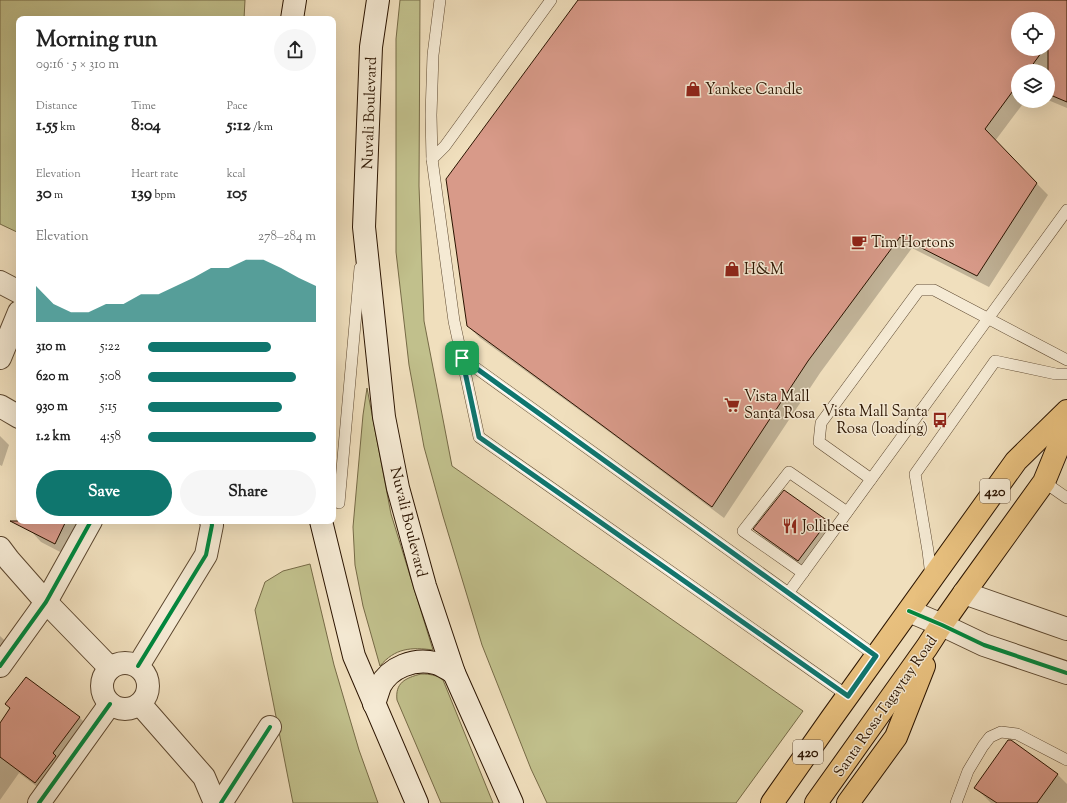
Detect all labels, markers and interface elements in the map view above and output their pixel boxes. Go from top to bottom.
map controls [1011,12,1055,108]
button: locate [1011,12,1055,56]
text: Morning run [36,25,158,57]
button: share [274,29,316,71]
text: 09:16 · 5 × 310 m [36,56,119,74]
street label: Nuvali Boulevard [358,56,383,170]
button: layers [1011,64,1055,108]
shop icon: Yankee Candle [684,80,702,98]
place label: Yankee Candle [705,80,803,101]
text: Distance [36,98,77,114]
text: Time [131,98,156,114]
text: Pace [227,98,248,114]
text: 1.55 [36,114,58,138]
text: 8:04 [131,114,161,138]
text: 5:12 [227,114,251,138]
text: km [58,119,75,135]
text: /km [251,119,273,135]
text: Elevation [36,166,81,182]
text: Heart rate [131,166,178,182]
text: kcal [227,166,246,182]
text: 30 [36,182,52,206]
text: 139 [131,182,152,206]
text: 105 [227,182,247,206]
text: m [52,187,63,203]
text: bpm [152,187,176,203]
text: Elevation [36,228,89,246]
text: 278–284 m [258,228,316,246]
cafe icon: Tim Hortons [850,233,868,251]
place label: Tim Hortons [871,233,955,254]
shop icon: H&M [723,260,741,278]
place label: H&M [744,260,784,281]
text: 310 m [36,338,66,356]
text: 5:22 [100,338,120,356]
pin [445,341,479,375]
icon: arrive [451,347,473,369]
text: 620 m [36,368,69,386]
text: 5:08 [100,368,121,386]
place label: Vista Mall Santa Rosa [744,387,815,425]
supermarket icon: Vista Mall Santa Rosa [723,396,741,414]
text: 930 m [36,398,68,416]
text: 5:15 [100,398,117,416]
place label: Vista Mall Santa Rosa (loading) [823,402,928,440]
bus stop icon: Vista Mall Santa Rosa (loading) [931,411,949,429]
text: 1.2 km [36,428,70,446]
text: 4:58 [100,428,121,446]
street label: Nuvali Boulevard [384,465,431,580]
button: Save [36,470,172,516]
button: Share [180,470,316,516]
road number: 420 [980,479,1010,503]
restaurant icon: Jollibee [781,517,799,535]
place label: Jollibee [801,517,849,538]
street label: Santa Rosa-Tagaytay Road [829,631,943,782]
road number: 420 [793,740,823,764]

